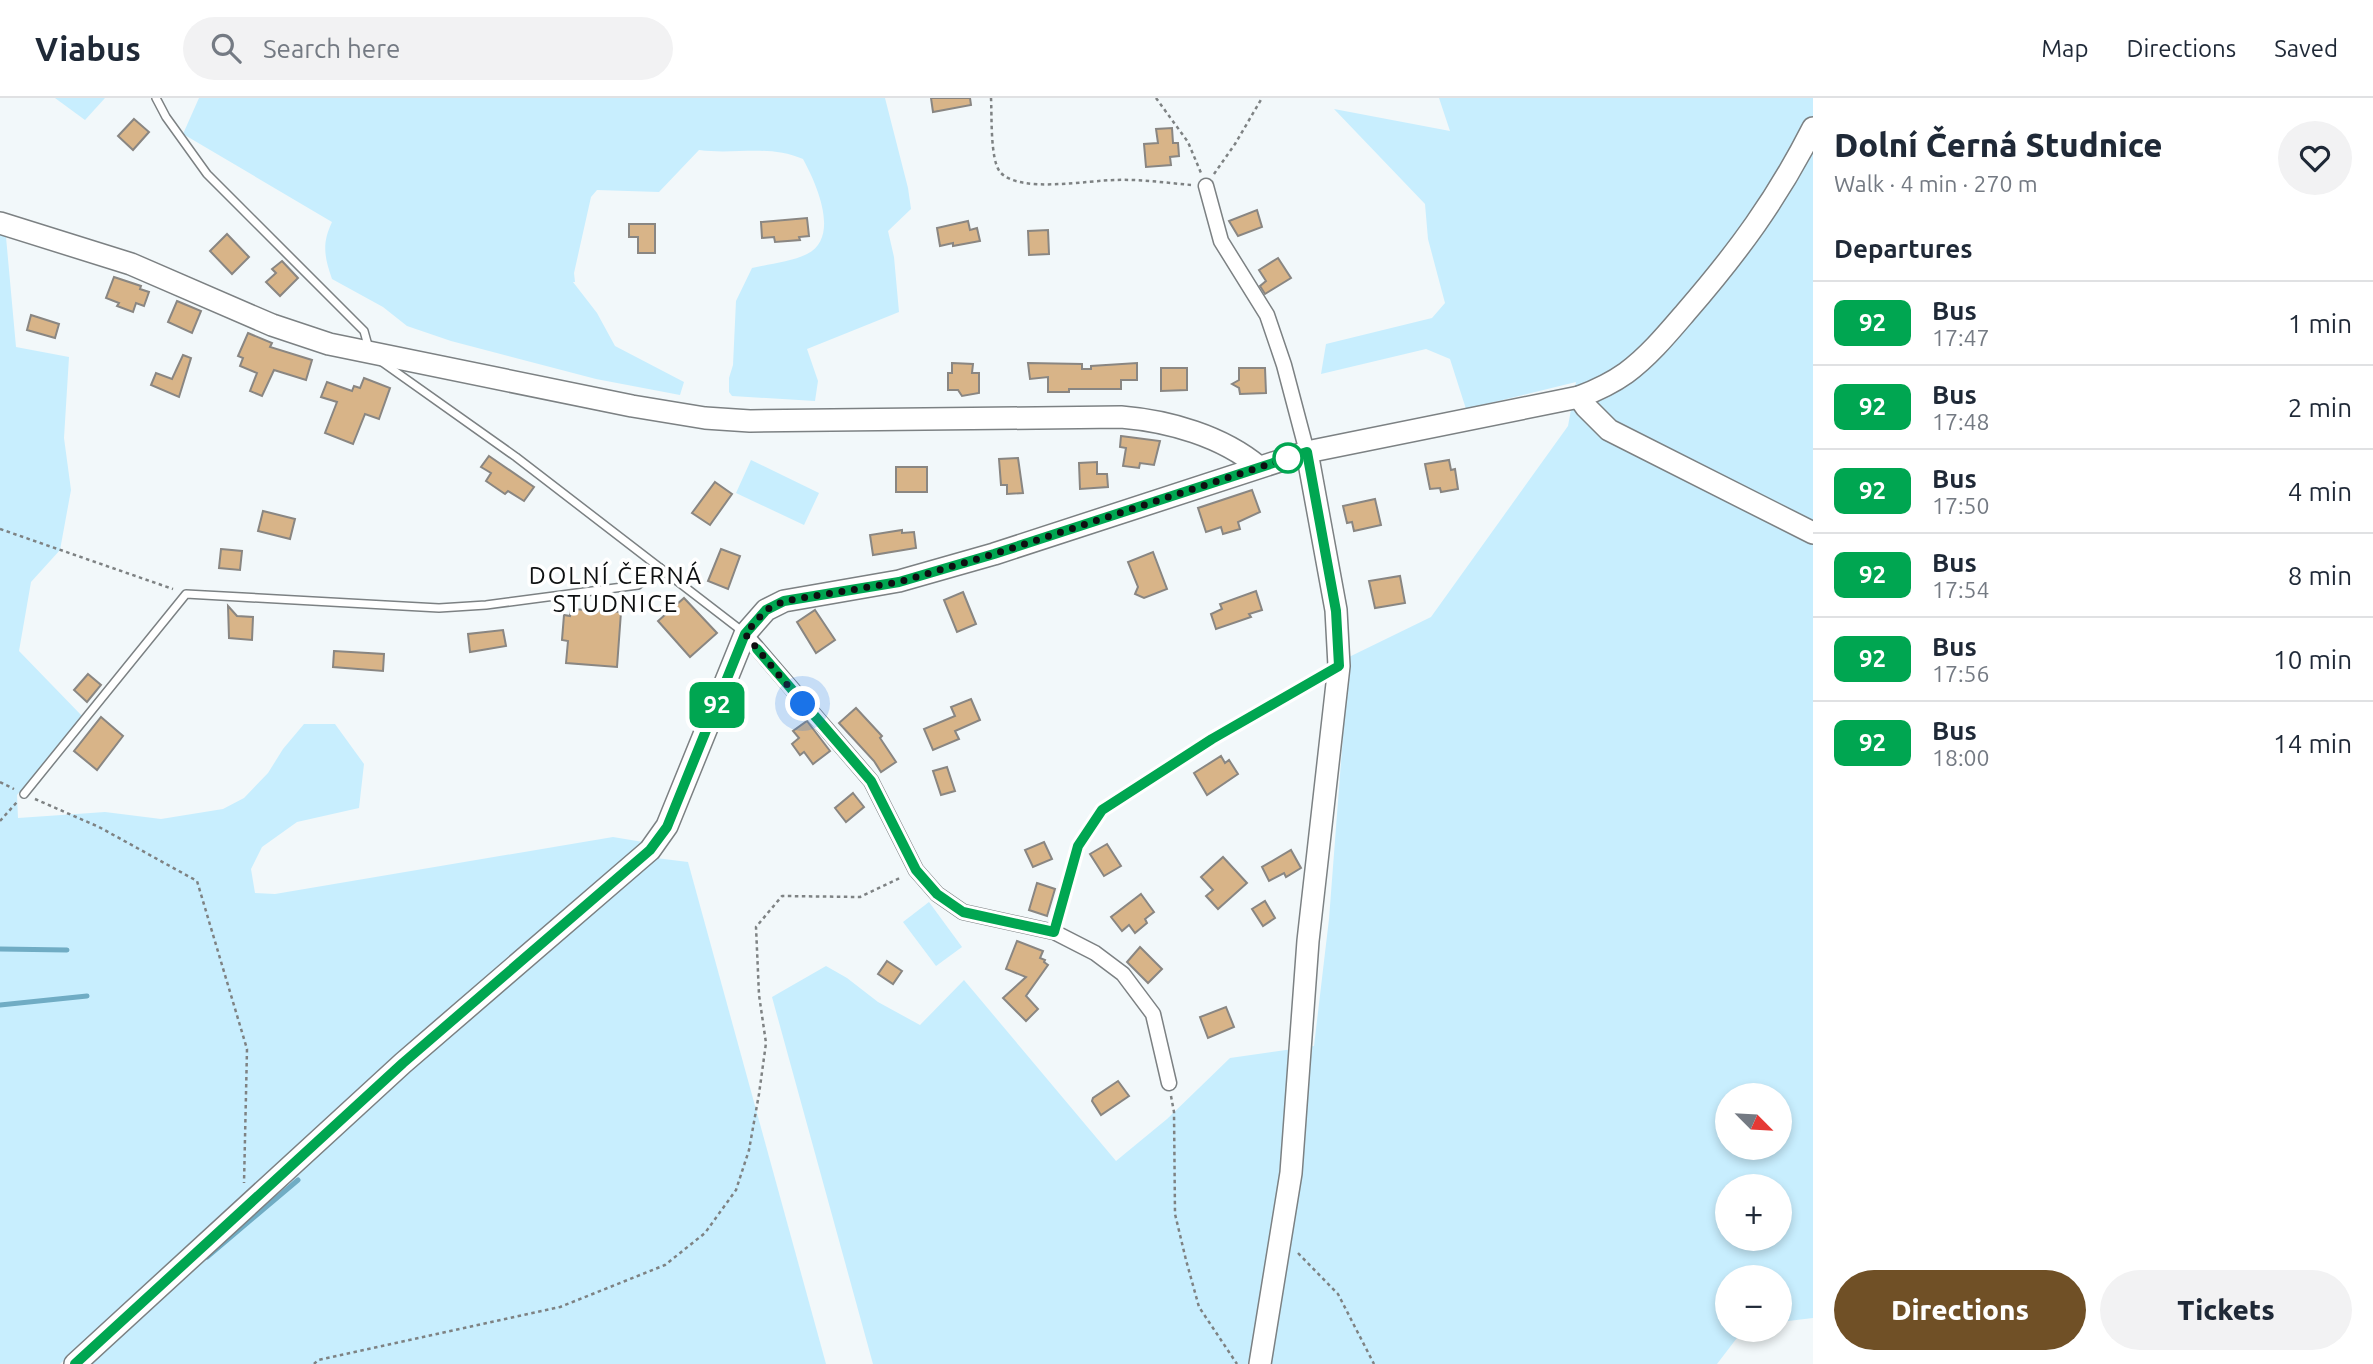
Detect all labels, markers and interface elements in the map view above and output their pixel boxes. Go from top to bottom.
search box [183,17,673,80]
icon: search [207,29,245,67]
text: Viabus [35,30,141,67]
text: Search here [263,34,400,63]
text: Map [2041,35,2088,62]
text: Directions [2126,35,2236,62]
text: Saved [2274,35,2338,62]
button: heart [2278,121,2352,195]
text: Dolní Černá Studnice [1834,126,2163,163]
text: Walk · 4 min · 270 m [1834,171,2038,196]
text: Departures [1834,234,1972,263]
text: Bus [1932,296,1977,325]
text: 92 [1859,309,1886,336]
text: 1 min [2288,309,2352,338]
text: 17:47 [1932,325,1990,350]
text: Bus [1932,380,1977,409]
text: 92 [1859,393,1886,420]
text: 2 min [2288,393,2352,422]
text: 17:48 [1932,409,1990,434]
unlabelled marker [1273,443,1303,473]
text: Bus [1932,464,1977,493]
text: 92 [1859,477,1886,504]
text: 4 min [2288,477,2352,506]
text: 17:50 [1932,493,1990,518]
text: Bus [1932,548,1977,577]
district label: DOLNÍ ČERNÁ STUDNICE [529,561,703,617]
text: 92 [1859,561,1886,588]
text: 8 min [2288,561,2352,590]
text: 17:54 [1932,577,1990,602]
text: Bus [1932,632,1977,661]
text: 92 [1859,645,1886,672]
text: 10 min [2273,645,2352,674]
text: 17:56 [1932,661,1990,686]
line badge: 92 [686,682,748,728]
your location [785,686,820,721]
text: 92 [703,691,731,718]
text: Bus [1932,716,1977,745]
text: 92 [1859,729,1886,756]
text: 14 min [2273,729,2352,758]
text: 18:00 [1932,745,1990,770]
north arrow [1715,1083,1792,1160]
map controls [1715,1083,1792,1342]
button: + [1715,1174,1792,1251]
button: − [1715,1265,1792,1342]
button: Directions [1834,1270,2086,1350]
button: Tickets [2100,1270,2352,1350]

